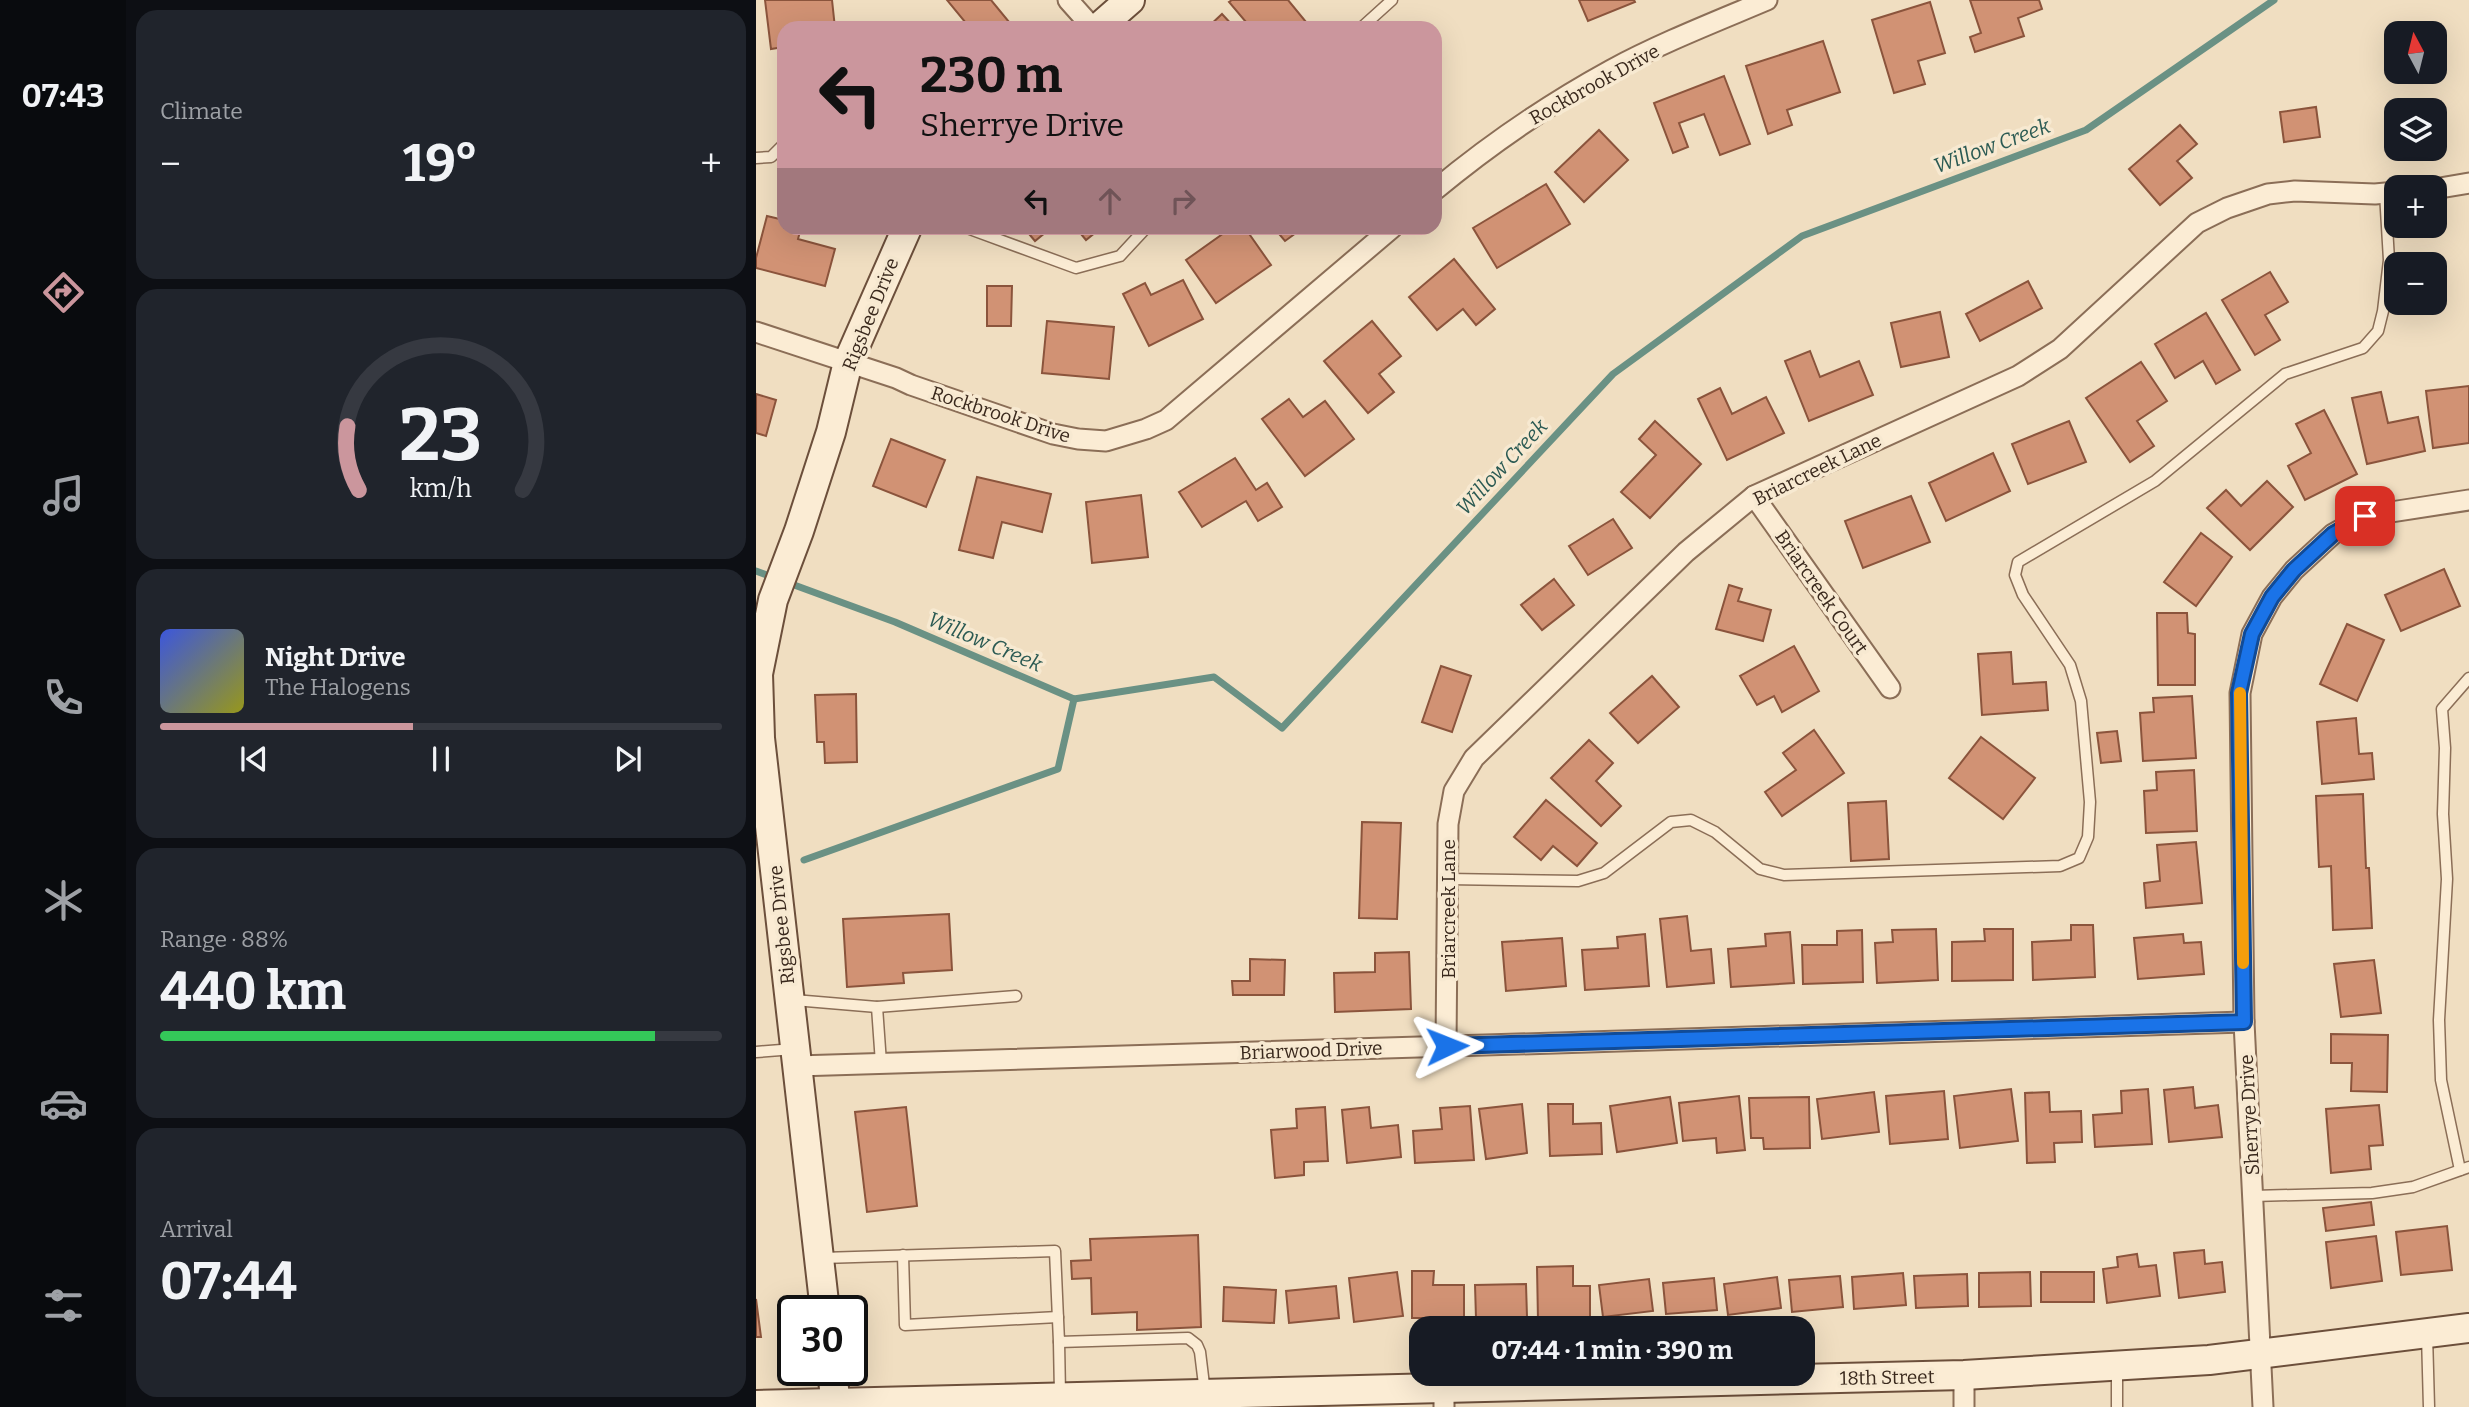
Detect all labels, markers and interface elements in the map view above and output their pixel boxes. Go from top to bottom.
north arrow [2384,21,2446,84]
map controls [2384,21,2447,315]
street label: Rockbrook Drive [1525,39,1663,130]
text: 230 m [920,46,1063,105]
icon: left [805,49,896,140]
text: 07:43 [22,77,104,115]
text: Climate [160,97,243,125]
button: layers [2384,98,2447,161]
text: Sherrye Drive [920,106,1124,144]
water label: Willow Creek [1930,113,2054,179]
text: 19° [403,132,478,195]
text: − [160,141,181,187]
text: + [700,141,722,187]
button: + [2384,175,2447,238]
icon: left [1018,182,1056,220]
icon: ahead [1091,182,1129,220]
icon: right [1164,182,1202,220]
button: − [2384,252,2447,315]
street label: Rigsbee Drive [837,254,904,374]
icon: directions [39,268,88,317]
street label: Rockbrook Drive [928,381,1073,448]
text: 23 [400,393,482,480]
water label: Willow Creek [1451,413,1554,520]
street label: Briarcreek Lane [1749,429,1885,510]
icon: music [39,471,88,520]
text: km/h [410,474,472,504]
pin [2335,486,2395,546]
icon: arrive [2346,497,2384,535]
street label: Briarcreek Court [1770,526,1873,659]
water label: Willow Creek [924,606,1047,678]
text: Night Drive [265,642,406,673]
icon: phone [39,673,88,722]
text: The Halogens [265,673,411,701]
icon: previous [235,740,273,778]
icon: pause [422,740,460,778]
icon: next [609,740,647,778]
street label: Briarcreek Lane [1437,839,1460,979]
street label: Rigsbee Drive [764,864,799,986]
icon: climate [39,876,88,925]
text: Range · 88% [160,925,288,953]
text: 440 km [160,960,346,1023]
position arrow [1410,1009,1484,1083]
street label: Briarwood Drive [1239,1037,1383,1064]
street label: Sherrye Drive [2235,1054,2264,1176]
icon: car [39,1079,88,1128]
text: Arrival [160,1215,233,1243]
text: 07:44 [160,1250,297,1313]
icon: filters [39,1281,88,1330]
speed limit sign: 30 [777,1295,868,1386]
text: 07:44 · 1 min · 390 m [1491,1335,1733,1366]
street label: 18th Street [1839,1365,1935,1390]

